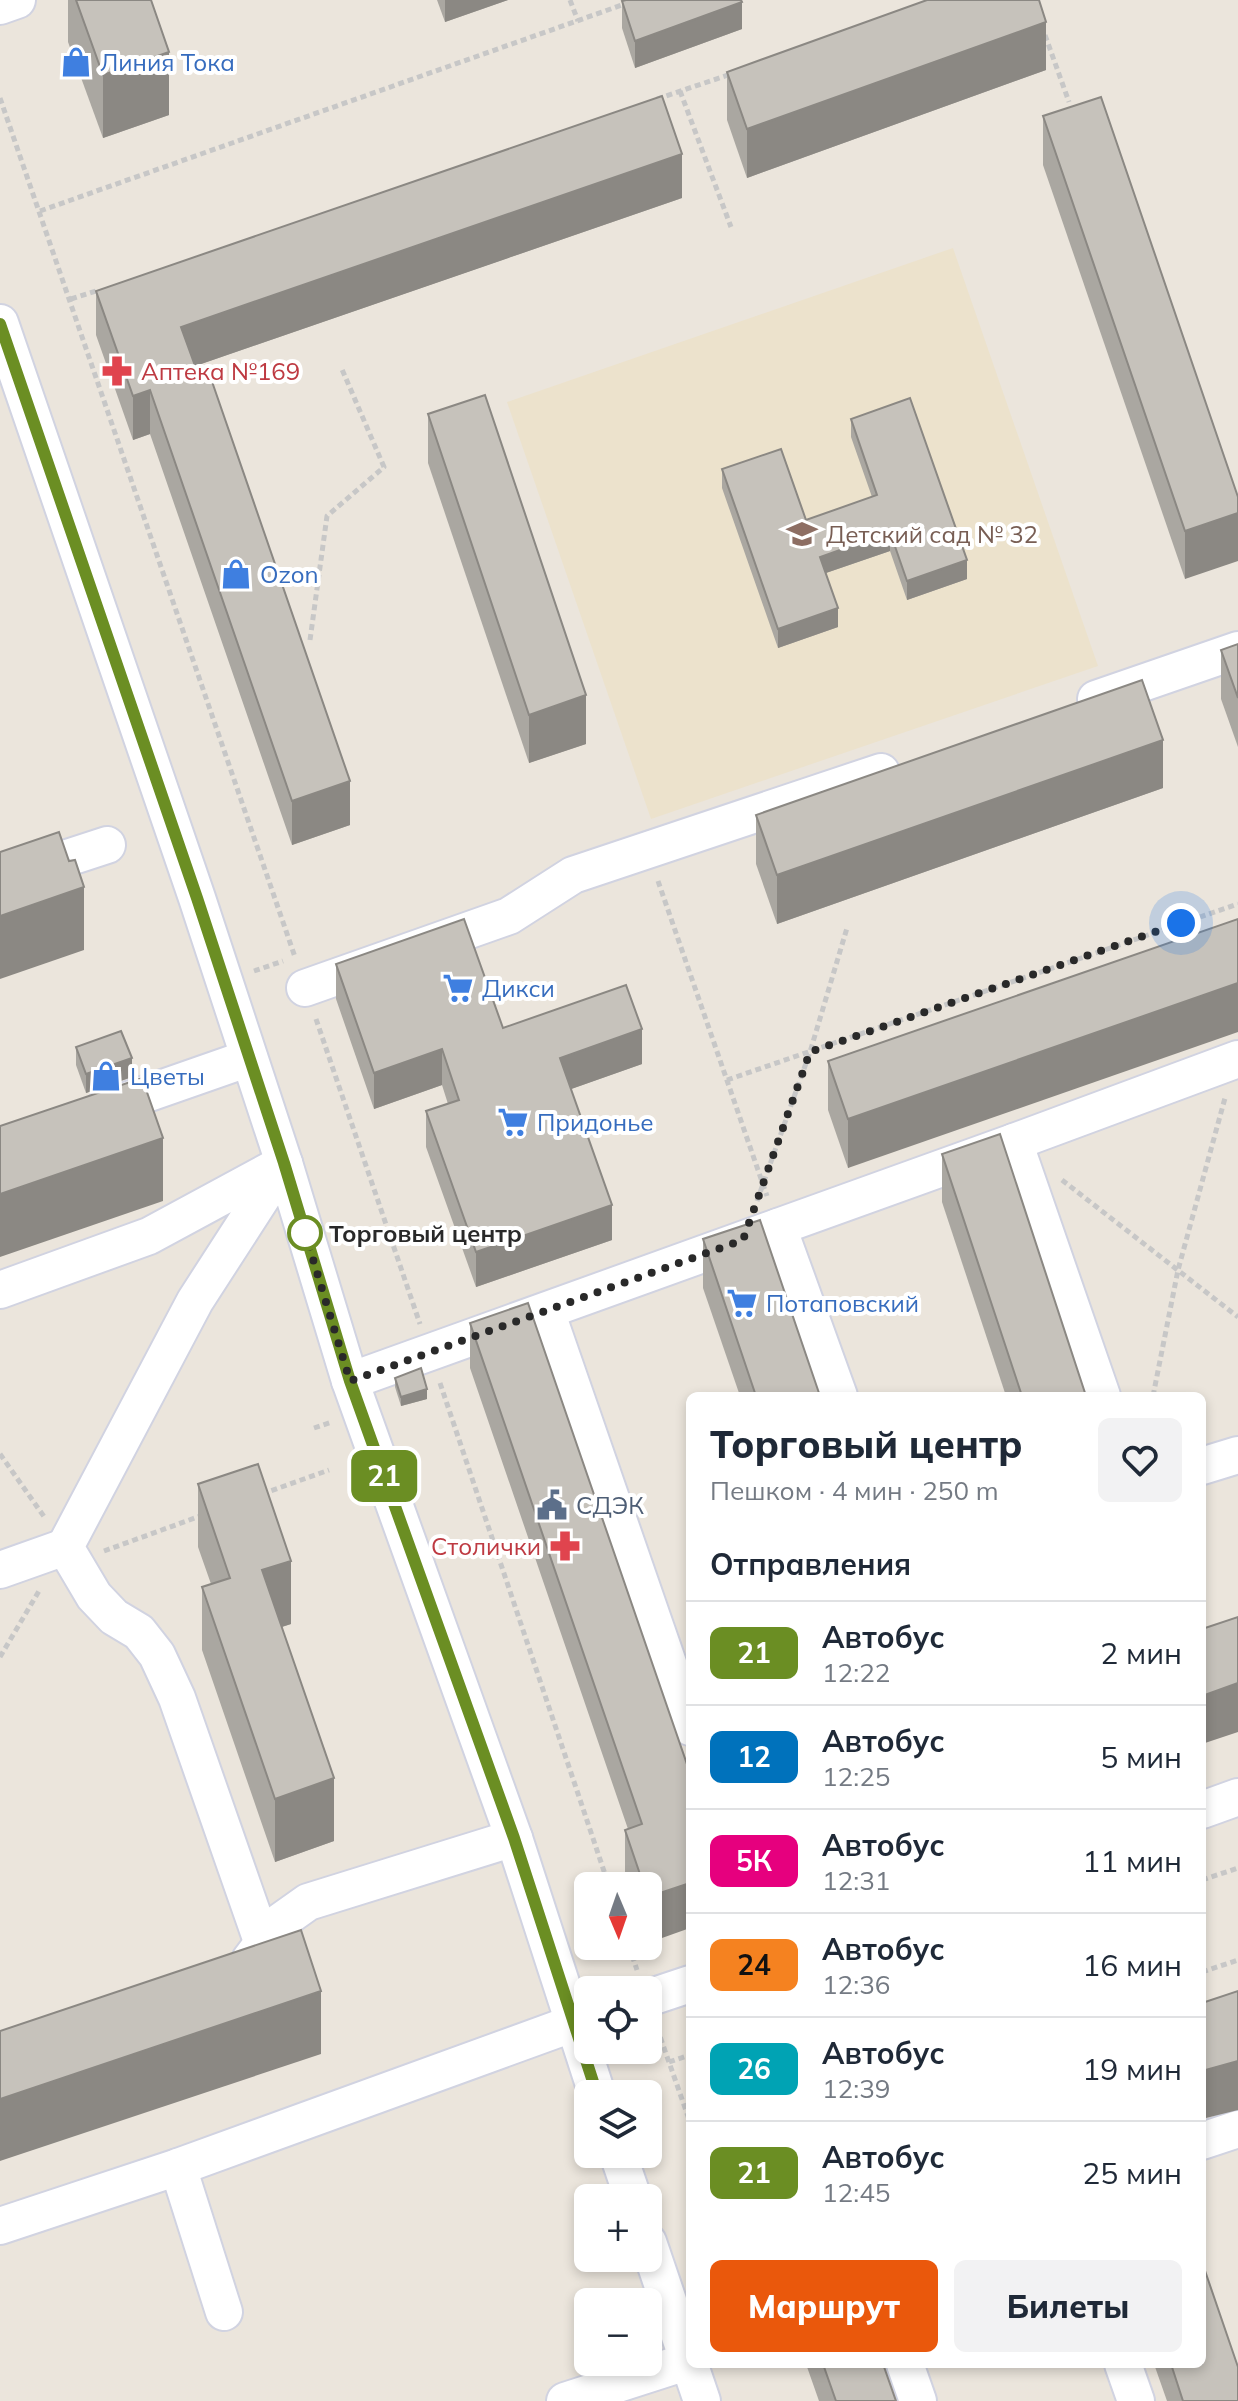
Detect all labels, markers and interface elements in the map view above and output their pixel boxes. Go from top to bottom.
shop icon: Линия Тока [59,45,93,79]
place label: Линия Тока [100,47,235,77]
pharmacy icon: Аптека №169 [100,354,134,388]
place label: Аптека №169 [141,356,300,386]
school or university icon: Детский сад № 32 [785,517,819,551]
place label: Детский сад № 32 [826,519,1038,549]
shop icon: Ozon [219,557,253,591]
place label: Ozon [260,559,319,589]
your location [1161,903,1201,943]
supermarket icon: Дикси [441,971,475,1005]
place label: Дикси [482,973,555,1003]
shop icon: Цветы [89,1059,123,1093]
place label: Цветы [130,1061,205,1091]
supermarket icon: Придонье [496,1105,530,1139]
place label: Придонье [537,1107,654,1137]
marker: Торговый центр [288,1216,322,1250]
place label: Торговый центр [329,1218,522,1248]
supermarket icon: Потаповский [725,1286,759,1320]
place label: Потаповский [766,1288,919,1318]
button: heart [1098,1418,1182,1502]
text: Торговый центр [710,1420,1023,1468]
line badge: 21 [348,1450,420,1502]
text: 21 [367,1458,401,1493]
text: Пешком · 4 мин · 250 m [710,1474,999,1507]
public building icon: СДЭК [535,1488,569,1522]
place label: СДЭК [576,1490,644,1520]
pharmacy icon: Столички [548,1529,582,1563]
place label: Столички [431,1531,541,1561]
text: Отправления [710,1545,911,1583]
text: Автобус [822,1618,945,1656]
text: 2 мин [1100,1634,1182,1672]
text: 21 [737,1635,771,1670]
text: 12:22 [822,1656,890,1689]
text: Автобус [822,1722,945,1760]
text: 5 мин [1100,1738,1182,1776]
text: 12 [737,1739,771,1774]
text: 12:25 [822,1760,890,1793]
text: Автобус [822,1826,945,1864]
text: 11 мин [1082,1842,1182,1880]
text: 5К [736,1843,772,1878]
text: 12:31 [822,1864,890,1897]
north arrow [574,1872,662,1960]
map controls [574,1872,662,2376]
text: Автобус [822,1930,945,1968]
text: 16 мин [1082,1946,1182,1984]
text: 24 [737,1947,771,1982]
text: 12:36 [822,1968,890,2001]
button: locate [574,1976,662,2064]
text: Автобус [822,2034,945,2072]
text: 19 мин [1082,2050,1182,2088]
text: 26 [737,2051,771,2086]
text: 12:39 [822,2072,890,2105]
button: layers [574,2080,662,2168]
text: Автобус [822,2138,945,2176]
text: 25 мин [1082,2154,1182,2192]
text: 21 [737,2155,771,2190]
text: 12:45 [822,2176,890,2209]
button: + [574,2184,662,2272]
button: Маршрут [710,2260,938,2352]
button: Билеты [954,2260,1182,2352]
button: − [574,2288,662,2376]

